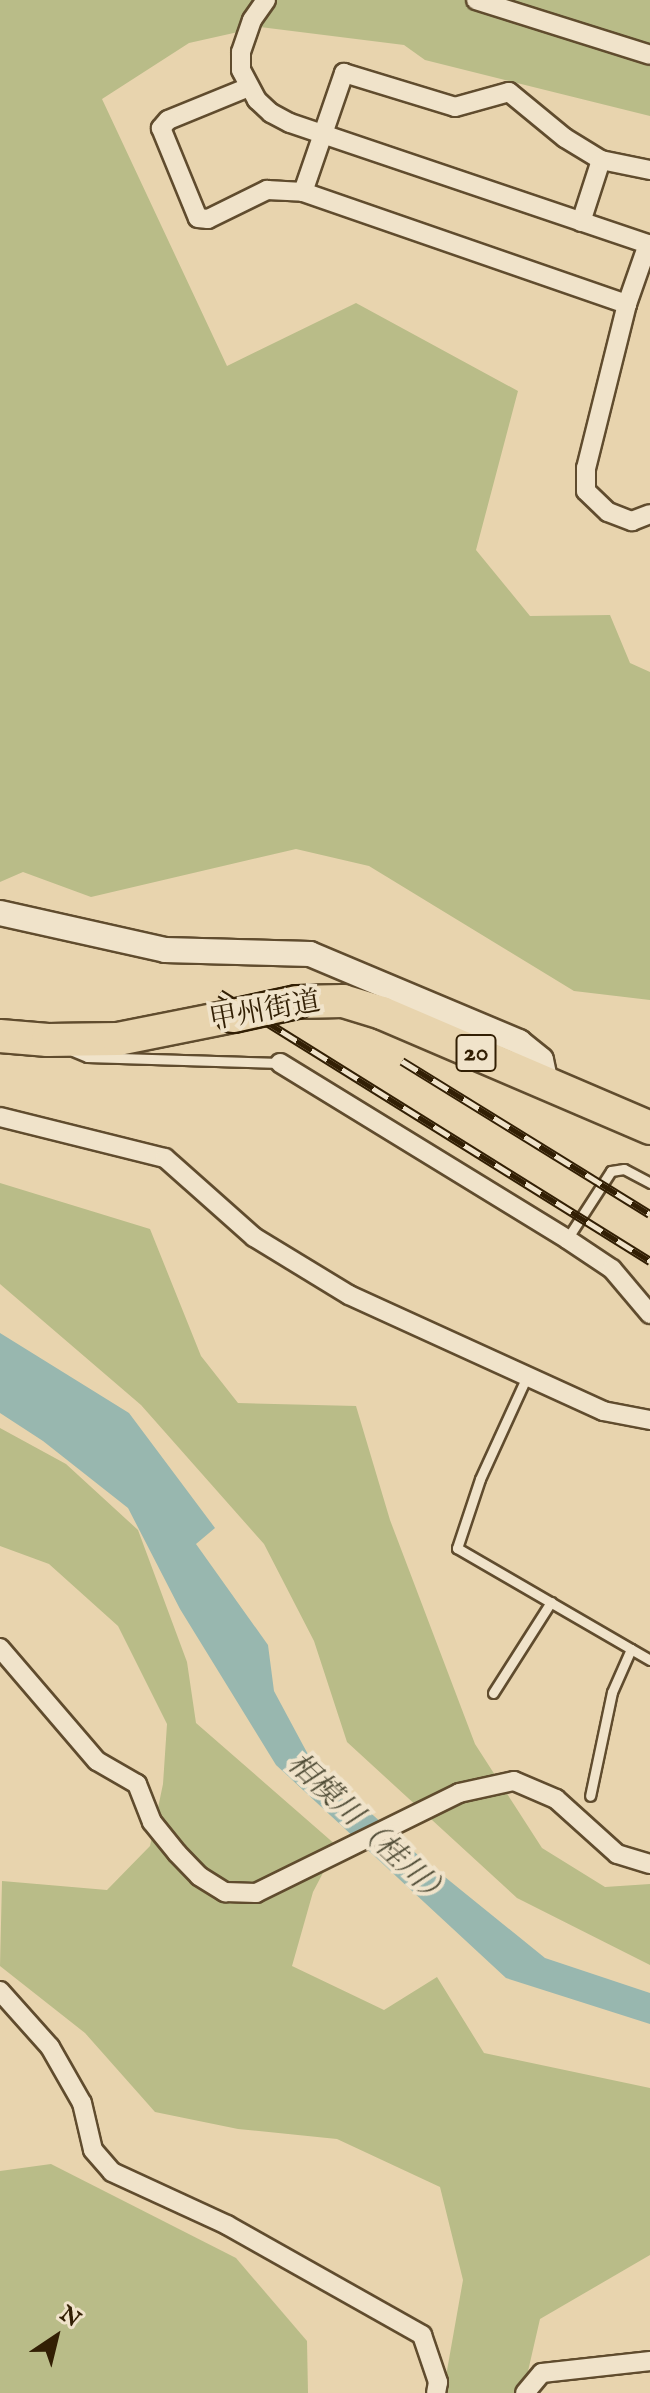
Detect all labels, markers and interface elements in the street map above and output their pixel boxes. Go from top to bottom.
street label: 甲州街道 [207,986,323,1038]
road number: 20 [454,1031,498,1075]
water label: 相模川（桂川） [279,1746,457,1916]
north arrow [16,2297,96,2377]
text: N [54,2300,86,2334]

